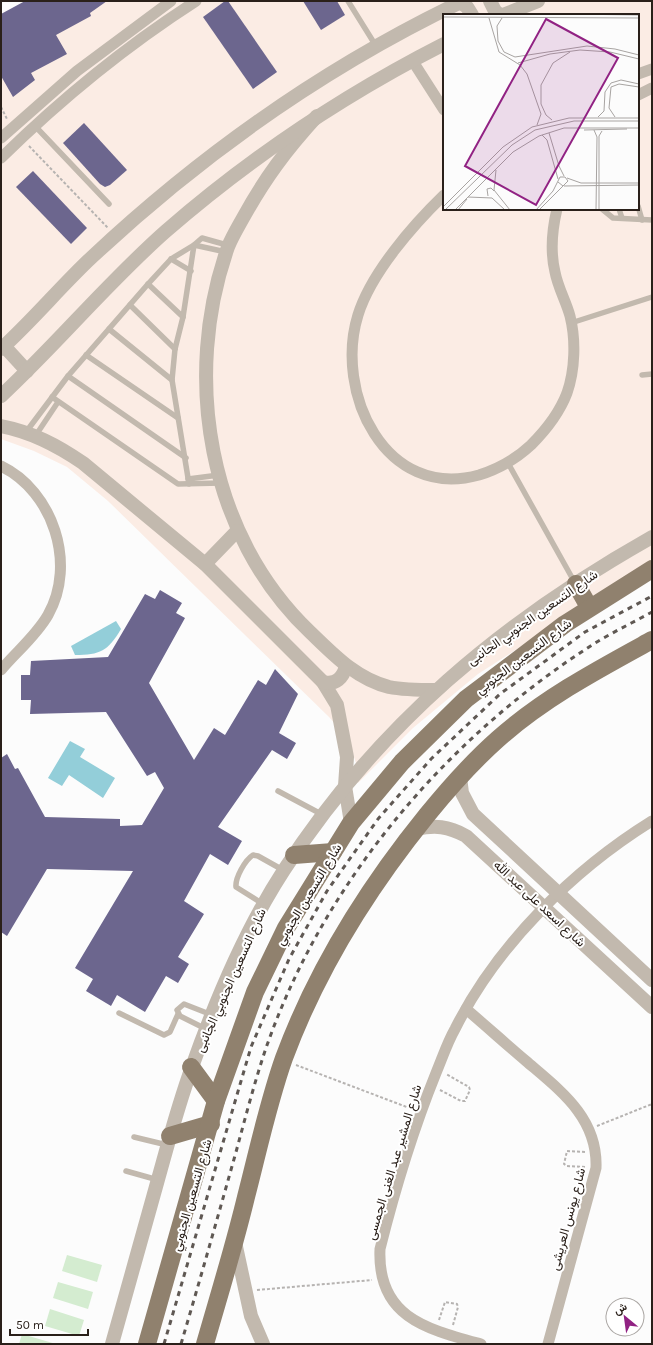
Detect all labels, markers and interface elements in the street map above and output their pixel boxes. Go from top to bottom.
inset map [443,14,639,210]
street label: شارع التسعين الجنوبي الجانبى [464,566,600,668]
street label: شارع التسعين الجنوبي [472,615,574,697]
street label: شارع التسعين الجنوبي [272,841,347,949]
street label: شارع اسعد على عبد الله [489,857,589,951]
street label: شارع التسعين الجنوبي الجانبى [192,906,272,1056]
street label: شارع المشير عبد الغنى الجمسى [363,1083,426,1242]
street label: شارع التسعين الجنوبي [168,1137,218,1254]
street label: شارع يونس العريشى [547,1166,590,1272]
north arrow [605,1297,645,1337]
text: ش [611,1300,629,1318]
scale bar [10,1311,88,1337]
text: 50 m [16,1318,44,1332]

